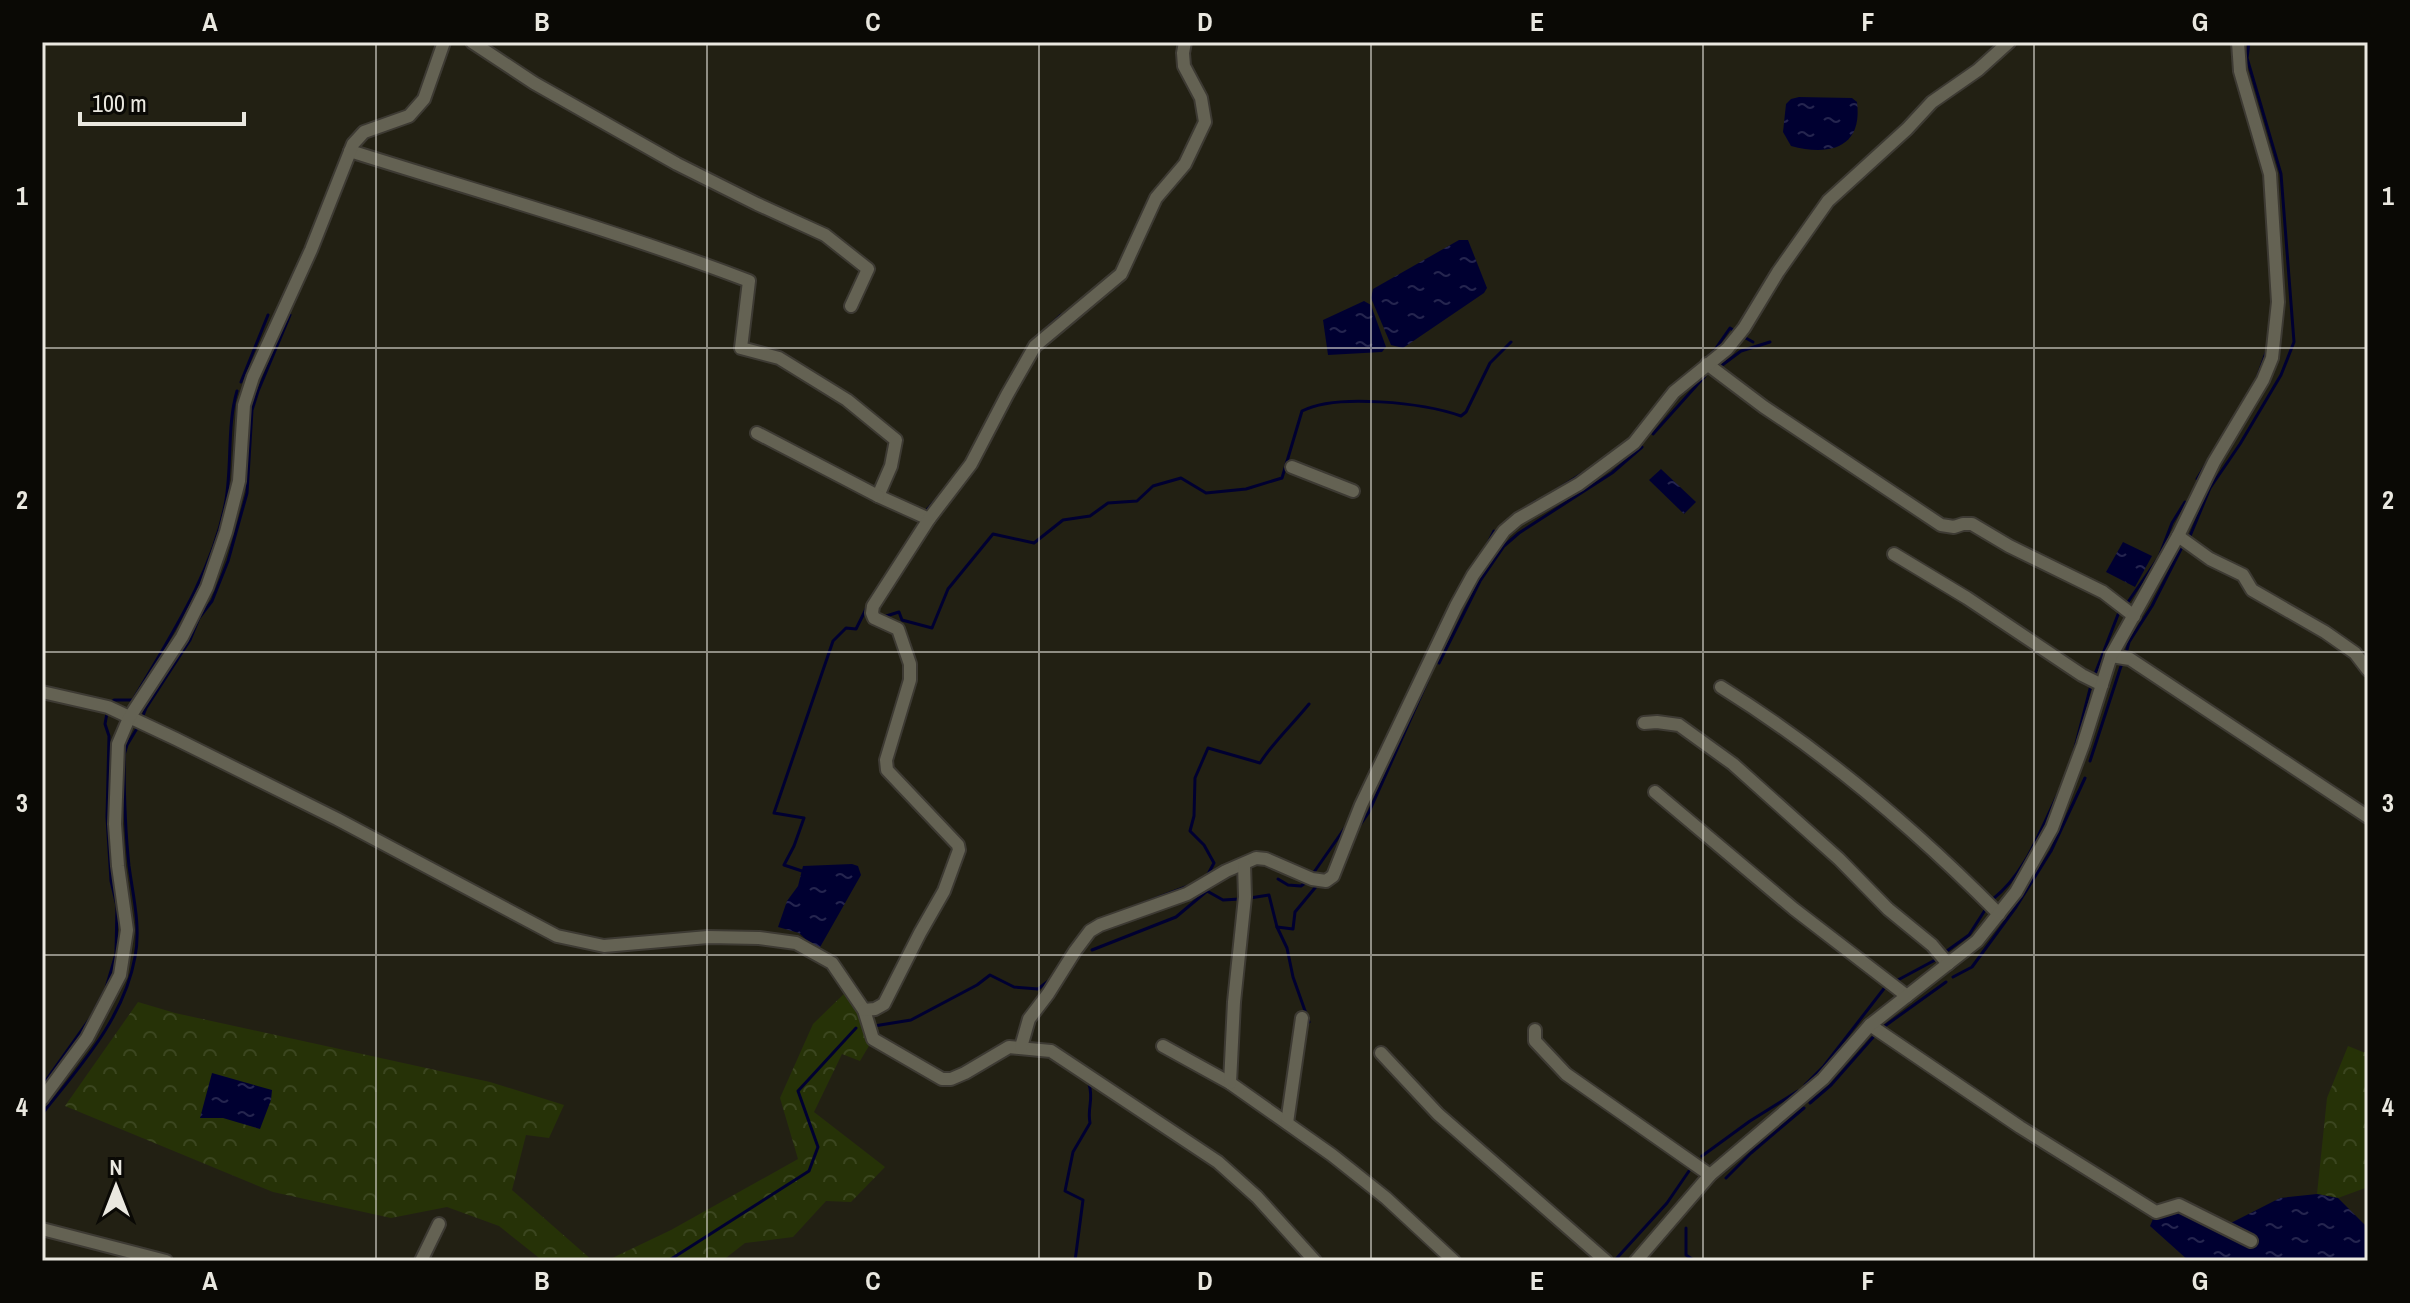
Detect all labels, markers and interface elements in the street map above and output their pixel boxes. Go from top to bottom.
text: A [202,4,218,39]
text: B [534,4,550,39]
text: C [865,4,881,39]
text: D [1197,4,1213,39]
text: E [1530,4,1544,39]
text: F [1861,4,1875,39]
text: G [2192,4,2208,39]
scale bar [80,76,244,126]
text: 100 m [92,87,147,119]
text: 1 [16,178,28,213]
text: 1 [2382,178,2394,213]
text: 2 [16,482,28,517]
text: 2 [2382,482,2394,517]
text: 3 [16,785,28,820]
text: 3 [2382,785,2394,820]
text: 4 [16,1089,28,1124]
text: 4 [2382,1089,2394,1124]
north arrow [76,1147,156,1227]
text: N [109,1152,123,1182]
text: A [202,1263,218,1298]
text: B [534,1263,550,1298]
text: C [865,1263,881,1298]
text: D [1197,1263,1213,1298]
text: E [1530,1263,1544,1298]
text: F [1861,1263,1875,1298]
text: G [2192,1263,2208,1298]

